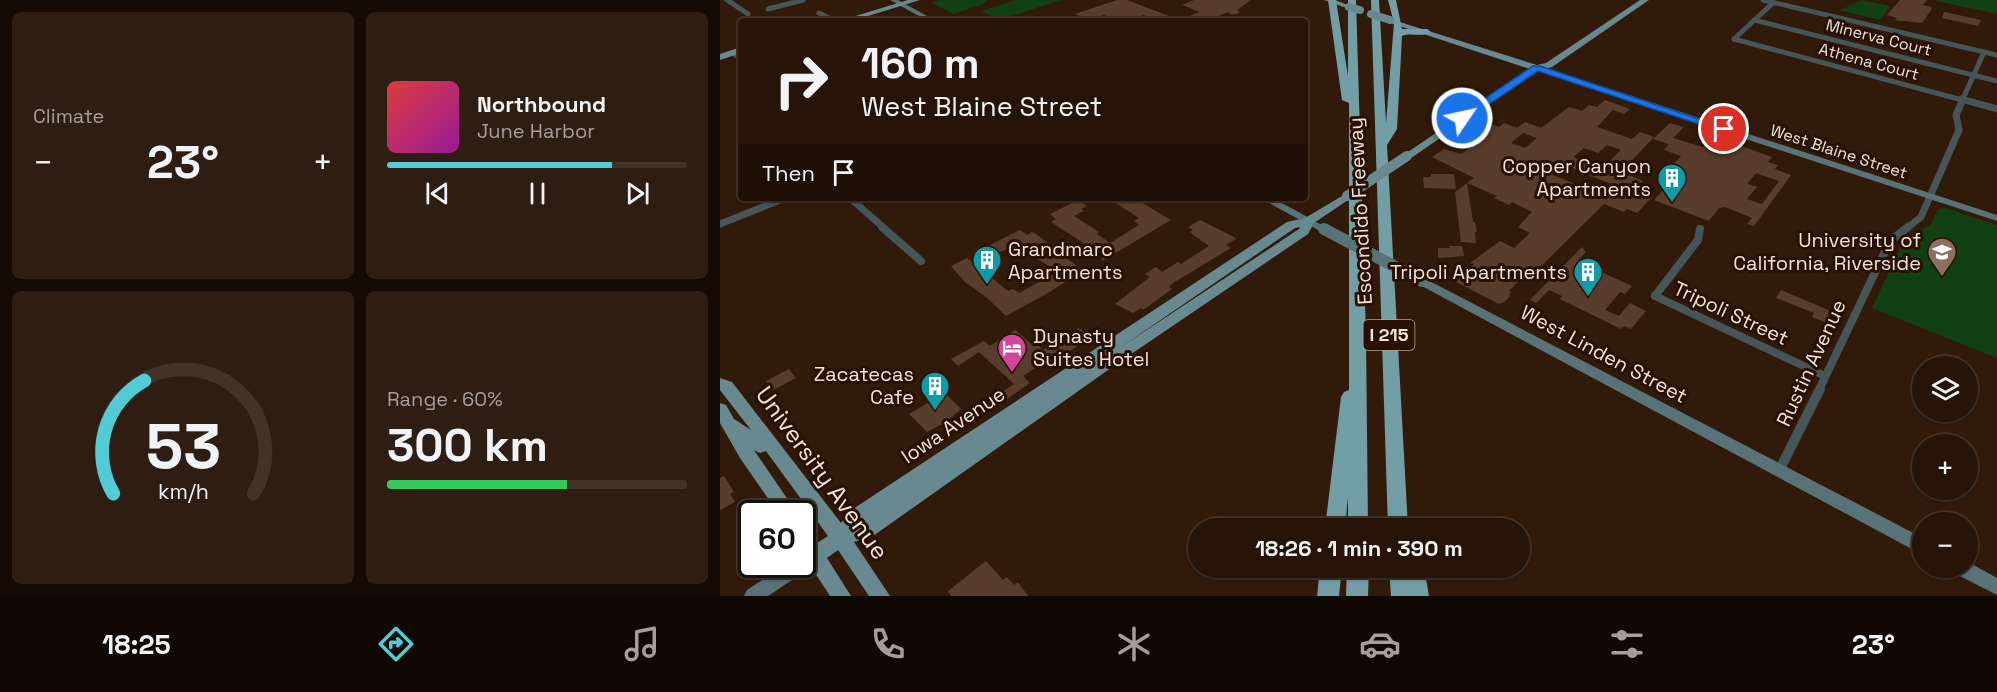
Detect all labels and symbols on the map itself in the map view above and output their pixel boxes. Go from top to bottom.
street label: Minerva Court [1824,14,1934,61]
street label: Athena Court [1816,38,1921,85]
position arrow [1430,86,1494,150]
pin [1698,103,1749,154]
street label: Escondido Freeway [1342,117,1378,305]
street label: West Blaine Street [1768,119,1910,184]
place label: Copper Canyon Apartments [1502,153,1651,202]
building icon: Copper Canyon Apartments [1656,162,1688,204]
place label: University of California, Riverside [1733,227,1921,276]
place label: Grandmarc Apartments [1008,236,1122,285]
school or university icon: University of California, Riverside [1926,236,1958,278]
building icon: Grandmarc Apartments [971,244,1003,286]
building icon: Tripoli Apartments [1572,256,1604,298]
place label: Tripoli Apartments [1390,259,1567,285]
street label: Tripoli Street [1669,275,1793,351]
street label: Rustin Avenue [1770,295,1852,431]
street label: West Linden Street [1516,299,1692,409]
road number: I 215 [1364,320,1414,350]
place label: Dynasty Suites Hotel [1033,323,1149,372]
hotel icon: Dynasty Suites Hotel [996,332,1028,374]
place label: Zacatecas Cafe [814,361,914,410]
building icon: Zacatecas Cafe [919,370,951,412]
street label: University Avenue [749,380,896,566]
street label: Iowa Avenue [896,381,1010,469]
speed limit sign: 60 [738,500,816,578]

